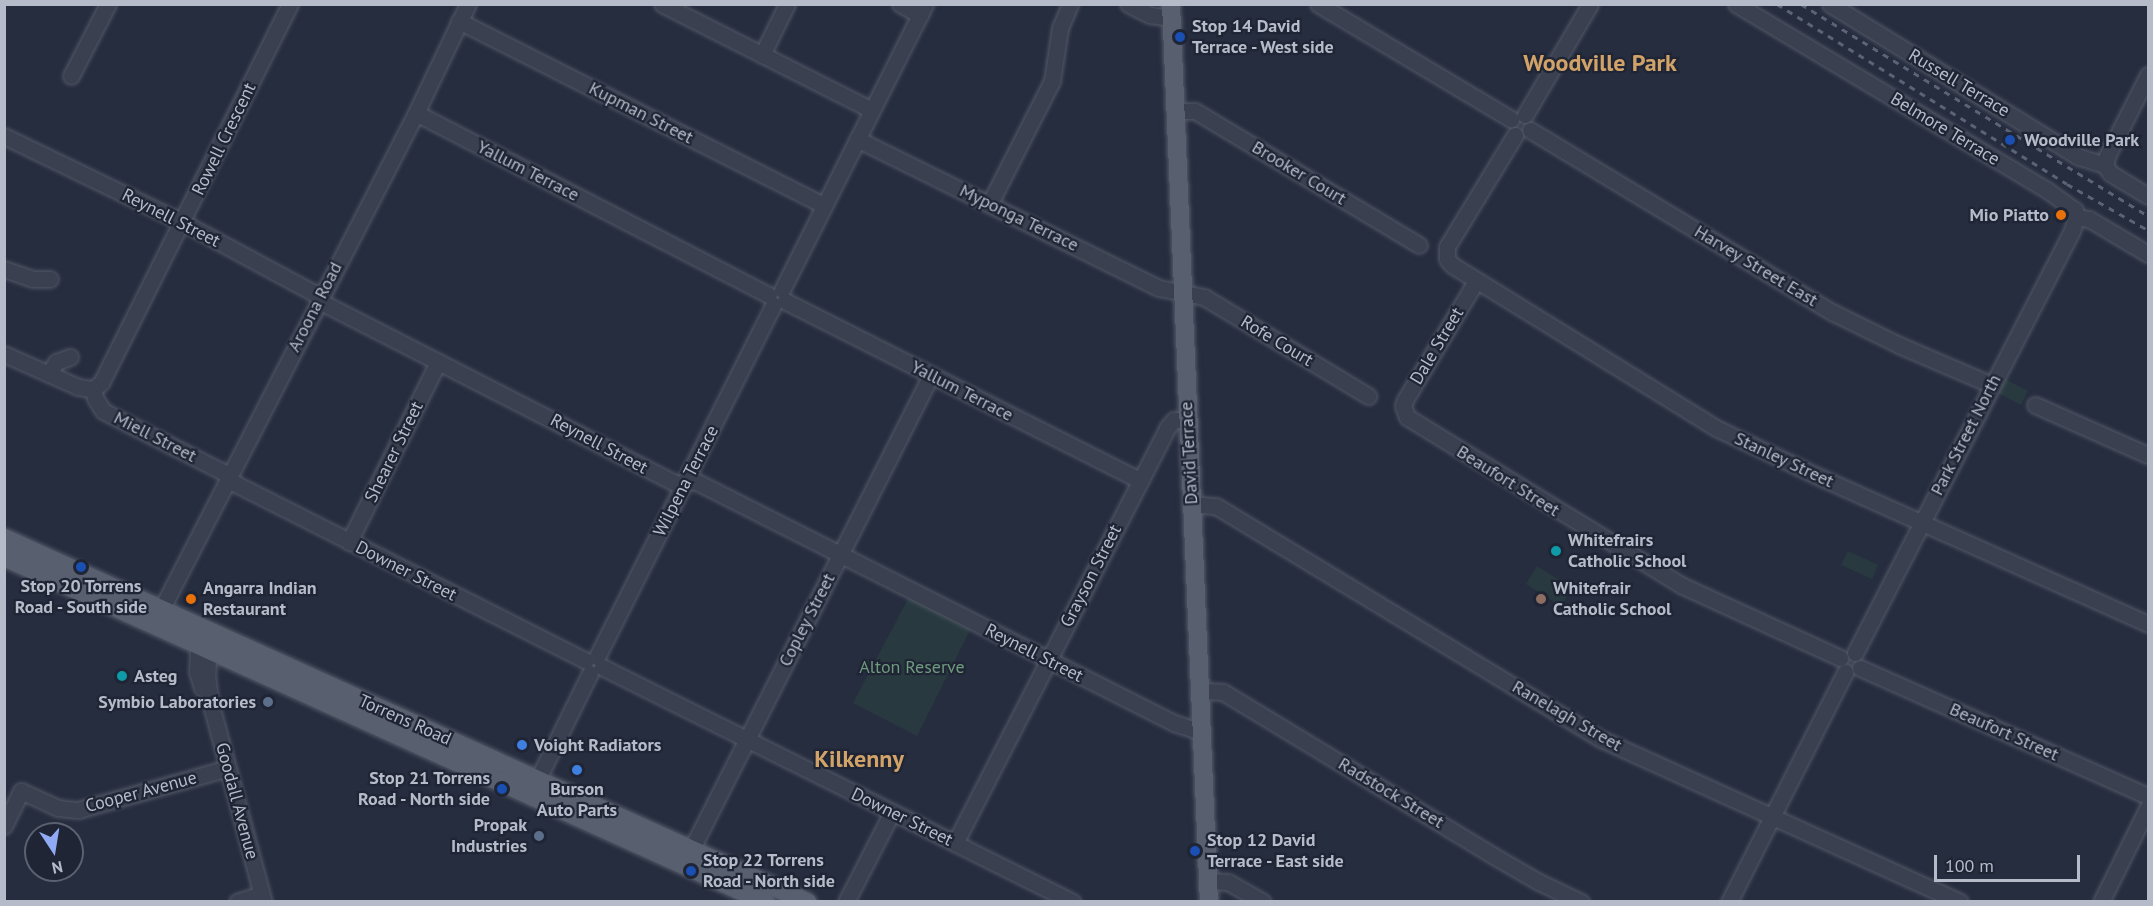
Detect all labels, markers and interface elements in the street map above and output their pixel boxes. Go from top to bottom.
place label: Stop 14 David Terrace - West side [1192,16,1336,58]
marker: Stop 14 David Terrace - West side [1173,30,1187,44]
street label: Russell Terrace [1904,44,2014,122]
district label: Woodville Park [1523,49,1677,77]
street label: Kupman Street [585,77,697,149]
street label: Rowell Crescent [187,79,261,199]
street label: Belmore Terrace [1886,88,2004,170]
place label: Woodville Park [2024,129,2139,151]
marker: Woodville Park [2001,131,2019,149]
street label: Yallum Terrace [473,136,583,206]
street label: Brooker Court [1248,136,1350,210]
street label: Myponga Terrace [956,180,1082,256]
street label: Reynell Street [118,184,224,252]
place label: Mio Piatto [1969,204,2049,226]
marker: Mio Piatto [2054,208,2068,222]
street label: Harvey Street East [1690,221,1822,311]
street label: Aroona Road [283,259,347,355]
street label: Dale Street [1406,304,1468,388]
street label: Rofe Court [1237,311,1317,371]
street label: Yallum Terrace [907,356,1017,426]
street label: Park Street North [1926,371,2006,499]
street label: Shearer Street [360,398,428,506]
street label: David Terrace [1176,401,1202,505]
street label: Miell Street [110,407,200,467]
street label: Reynell Street [547,409,651,479]
street label: Wilpena Terrace [649,422,723,540]
street label: Stanley Street [1731,427,1837,493]
street label: Beaufort Street [1453,441,1563,521]
street label: Grayson Street [1056,521,1126,631]
place label: Whitefrairs Catholic School [1568,530,1687,572]
street label: Downer Street [352,536,460,606]
marker: Whitefrairs Catholic School [1549,544,1563,558]
marker: Stop 20 Torrens Road - South side [74,560,88,574]
street label: Copley Street [774,570,840,670]
place label: Stop 20 Torrens Road - South side [14,576,148,618]
place label: Angarra Indian Restaurant [203,578,317,620]
place label: Whitefrair Catholic School [1553,578,1672,620]
marker: Angarra Indian Restaurant [184,592,198,606]
marker: Whitefrair Catholic School [1534,592,1548,606]
street label: Reynell Street [981,619,1087,687]
park label: Alton Reserve [859,656,965,678]
place label: Asteg [134,665,177,687]
marker: Asteg [115,669,129,683]
street label: Ranelagh Street [1508,676,1626,756]
street label: Torrens Road [355,690,455,750]
place label: Symbio Laboratories [98,691,256,713]
marker: Symbio Laboratories [261,695,275,709]
street label: Beaufort Street [1946,698,2062,766]
place label: Voight Radiators [534,734,661,756]
marker: Voight Radiators [515,738,529,752]
street label: Goodall Avenue [211,740,263,862]
district label: Kilkenny [814,745,904,773]
street label: Radstock Street [1334,753,1448,833]
marker: Burson Auto Parts [570,763,584,777]
street label: Cooper Avenue [83,767,199,817]
place label: Stop 21 Torrens Road - North side [356,768,490,810]
place label: Burson Auto Parts [537,779,617,822]
marker: Stop 21 Torrens Road - North side [495,782,509,796]
street label: Downer Street [848,783,956,851]
place label: Propak Industries [451,815,527,858]
north arrow [24,822,84,882]
marker: Propak Industries [532,829,546,843]
place label: Stop 12 David Terrace - East side [1207,830,1346,872]
scale bar [1937,843,2082,881]
marker: Stop 12 David Terrace - East side [1188,844,1202,858]
place label: Stop 22 Torrens Road - North side [703,850,837,892]
text: 100 m [1945,854,1994,877]
text: N [50,857,65,879]
marker: Stop 22 Torrens Road - North side [684,864,698,878]

